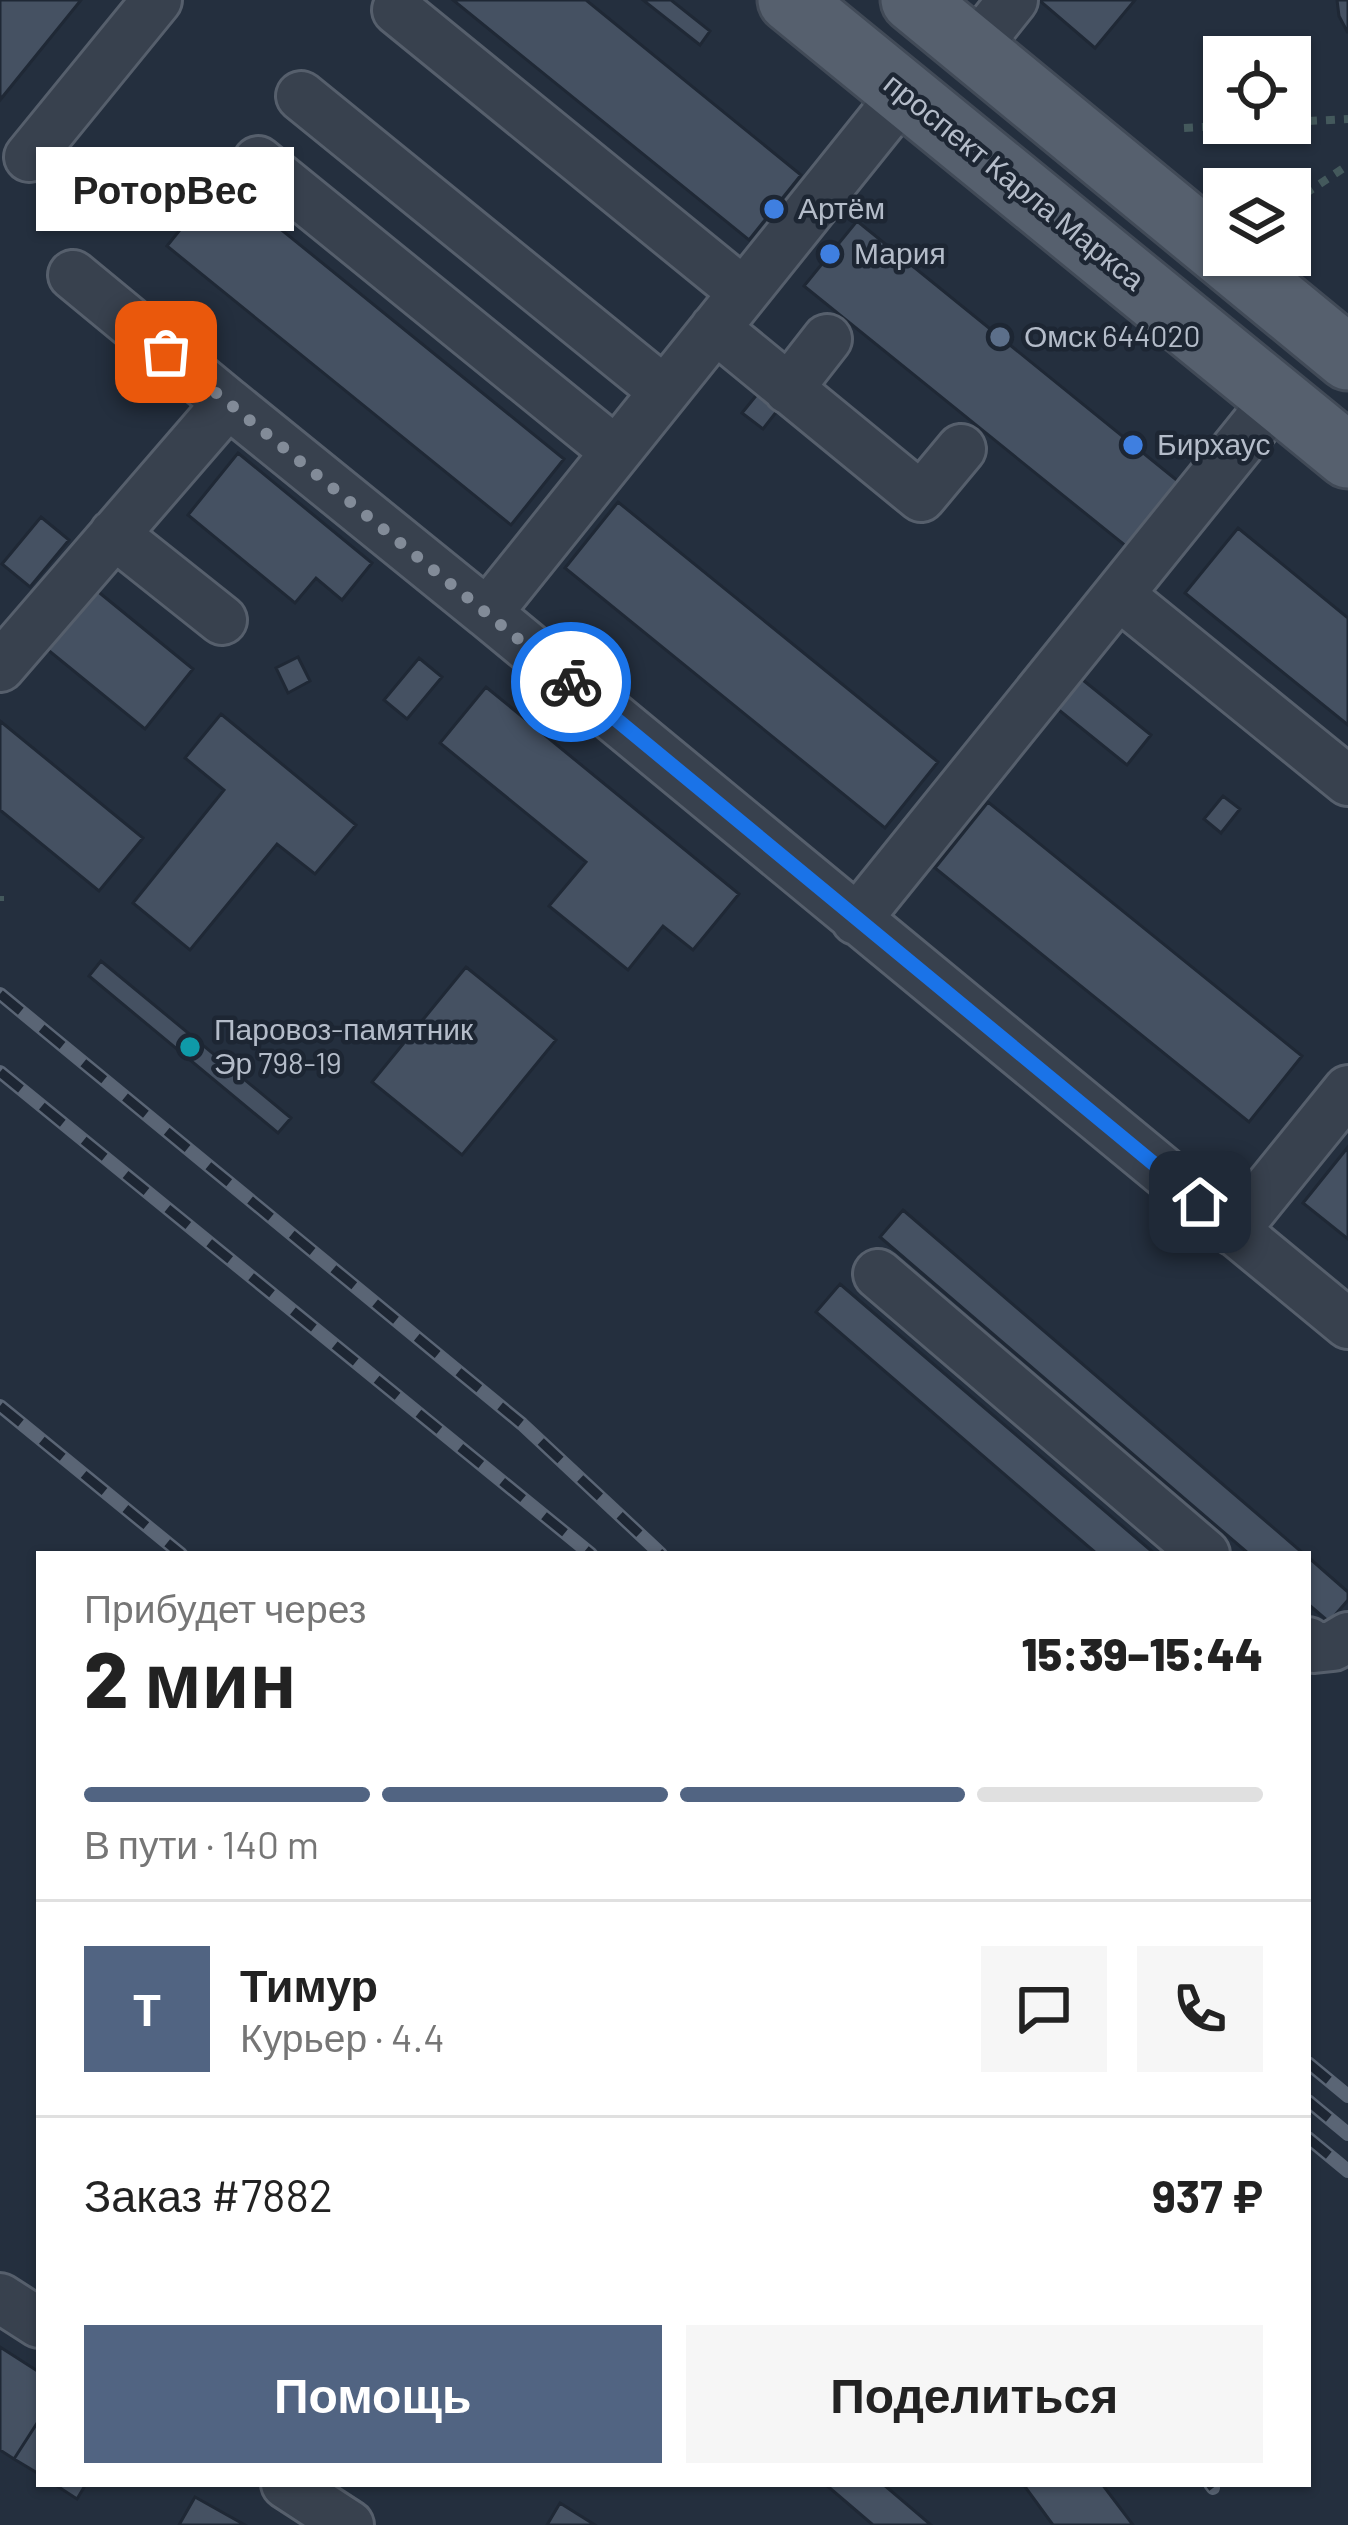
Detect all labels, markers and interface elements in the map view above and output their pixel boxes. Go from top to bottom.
map controls [1203,36,1311,276]
button: locate [1203,36,1311,144]
street label: проспект Карла Маркса [878,64,1153,297]
callout: РоторВес [37,148,295,232]
text: РоторВес [72,165,258,212]
button: layers [1203,168,1311,276]
place label: Артём [798,189,885,225]
marker: Артём [761,196,787,222]
place label: Мария [854,234,946,270]
marker: Мария [817,241,843,267]
pin [115,301,217,403]
place label: Омск 644020 [1024,317,1201,353]
icon: bag [133,319,199,385]
marker: Омск 644020 [987,324,1013,350]
place label: Бирхаус [1157,425,1270,461]
marker: Бирхаус [1120,432,1146,458]
courier [511,622,631,742]
icon: bike [538,649,604,715]
place label: Паровоз-памятник Эр 798-19 [214,1010,474,1080]
marker: Паровоз-памятник Эр 798-19 [177,1034,203,1060]
pin [1149,1151,1251,1253]
icon: home [1167,1169,1233,1235]
text: Прибудет через [84,1584,366,1631]
text: 15:39–15:44 [1022,1626,1263,1680]
text: 2 мин [84,1630,297,1724]
text: В пути · 140 m [84,1820,319,1867]
button: chat [981,1946,1107,2072]
button: phone [1137,1946,1263,2072]
text: Тимур [240,1957,378,2011]
text: Т [133,1981,161,2035]
text: Курьер · 4.4 [240,2013,445,2060]
text: Заказ #7882 [84,2167,333,2221]
text: 937 ₽ [1152,2168,1263,2222]
button: Помощь [84,2325,662,2463]
button: Поделиться [686,2325,1263,2463]

